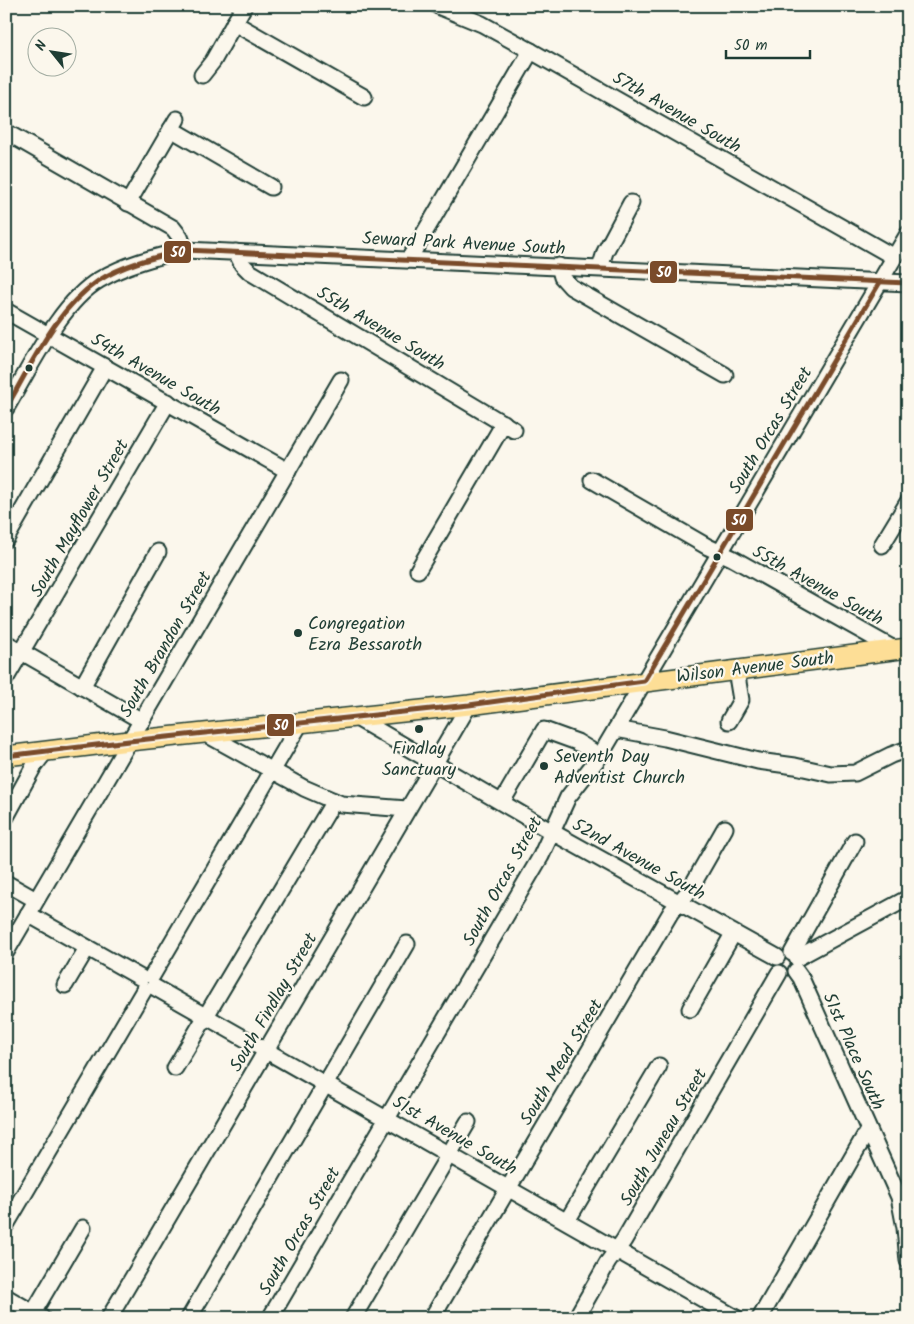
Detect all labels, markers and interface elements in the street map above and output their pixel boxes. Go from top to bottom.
north arrow [28,28,78,78]
scale bar [726,28,810,60]
text: 50 m [734,34,768,58]
text: N [30,37,53,55]
street label: 57th Avenue South [606,64,746,162]
street label: Seward Park Avenue South [362,225,566,264]
line badge: 50 [163,240,192,264]
text: 50 [170,242,186,264]
line badge: 50 [649,260,678,284]
text: 50 [656,262,672,284]
street label: 55th Avenue South [310,279,450,379]
street label: 54th Avenue South [85,326,226,425]
street label: South Orcas Street [722,361,821,500]
unlabelled marker [24,363,34,373]
street label: South Mayflower Street [23,433,138,603]
line badge: 50 [725,508,754,532]
text: 50 [731,510,747,532]
street label: 55th Avenue South [746,538,888,634]
unlabelled marker [712,552,722,562]
street label: South Brandon Street [112,565,221,724]
place label: Congregation Ezra Bessaroth [308,610,422,660]
marker: Congregation Ezra Bessaroth [292,627,304,639]
street label: Wilson Avenue South [675,644,836,693]
line badge: 50 [266,713,295,737]
text: 50 [273,715,289,737]
marker: Findlay Sanctuary [413,723,425,735]
place label: Findlay Sanctuary [382,735,457,785]
place label: Seventh Day Adventist Church [554,743,685,793]
marker: Seventh Day Adventist Church [538,760,550,772]
street label: South Orcas Street [456,811,551,952]
street label: 52nd Avenue South [566,811,711,909]
street label: South Findlay Street [223,927,327,1078]
street label: 51st Place South [814,988,892,1115]
street label: South Mead Street [513,993,612,1131]
street label: South Juneau Street [613,1063,716,1212]
street label: 51st Avenue South [386,1089,522,1184]
street label: South Orcas Street [252,1161,349,1301]

